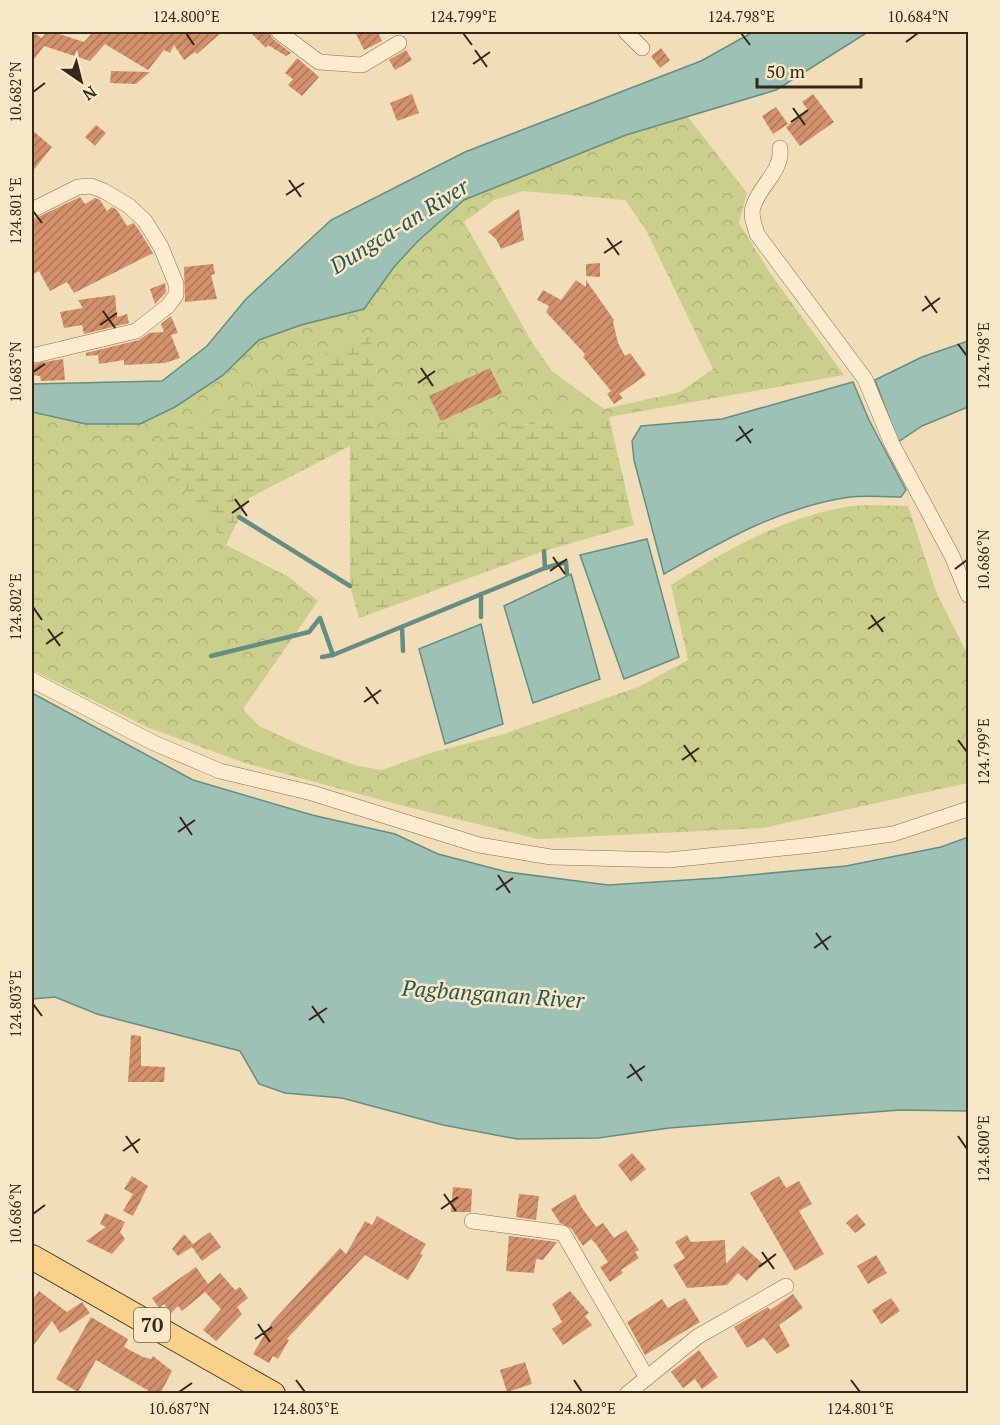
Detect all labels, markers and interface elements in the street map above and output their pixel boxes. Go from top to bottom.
text: 124.800°E [152,6,220,26]
text: 124.799°E [429,6,497,26]
text: 124.798°E [707,6,775,26]
text: 10.684°N [887,6,949,26]
north arrow [51,51,111,111]
scale bar [757,51,860,89]
text: 50 m [766,59,806,83]
text: 10.682°N [5,61,25,123]
text: N [78,81,101,106]
water label: Dungca-an River [323,171,475,280]
text: 124.801°E [5,177,25,245]
text: 124.798°E [973,322,993,390]
text: 10.683°N [5,341,25,403]
text: 10.686°N [973,529,993,591]
text: 124.802°E [5,573,25,641]
text: 124.799°E [973,718,993,786]
text: 124.803°E [5,970,25,1038]
water label: Pagbanganan River [400,973,587,1014]
text: 124.800°E [973,1115,993,1183]
text: 10.686°N [5,1183,25,1245]
road number: 70 [134,1308,170,1342]
text: 10.687°N [148,1398,210,1418]
text: 124.803°E [271,1398,339,1418]
text: 124.802°E [548,1398,616,1418]
text: 124.801°E [826,1398,894,1418]

